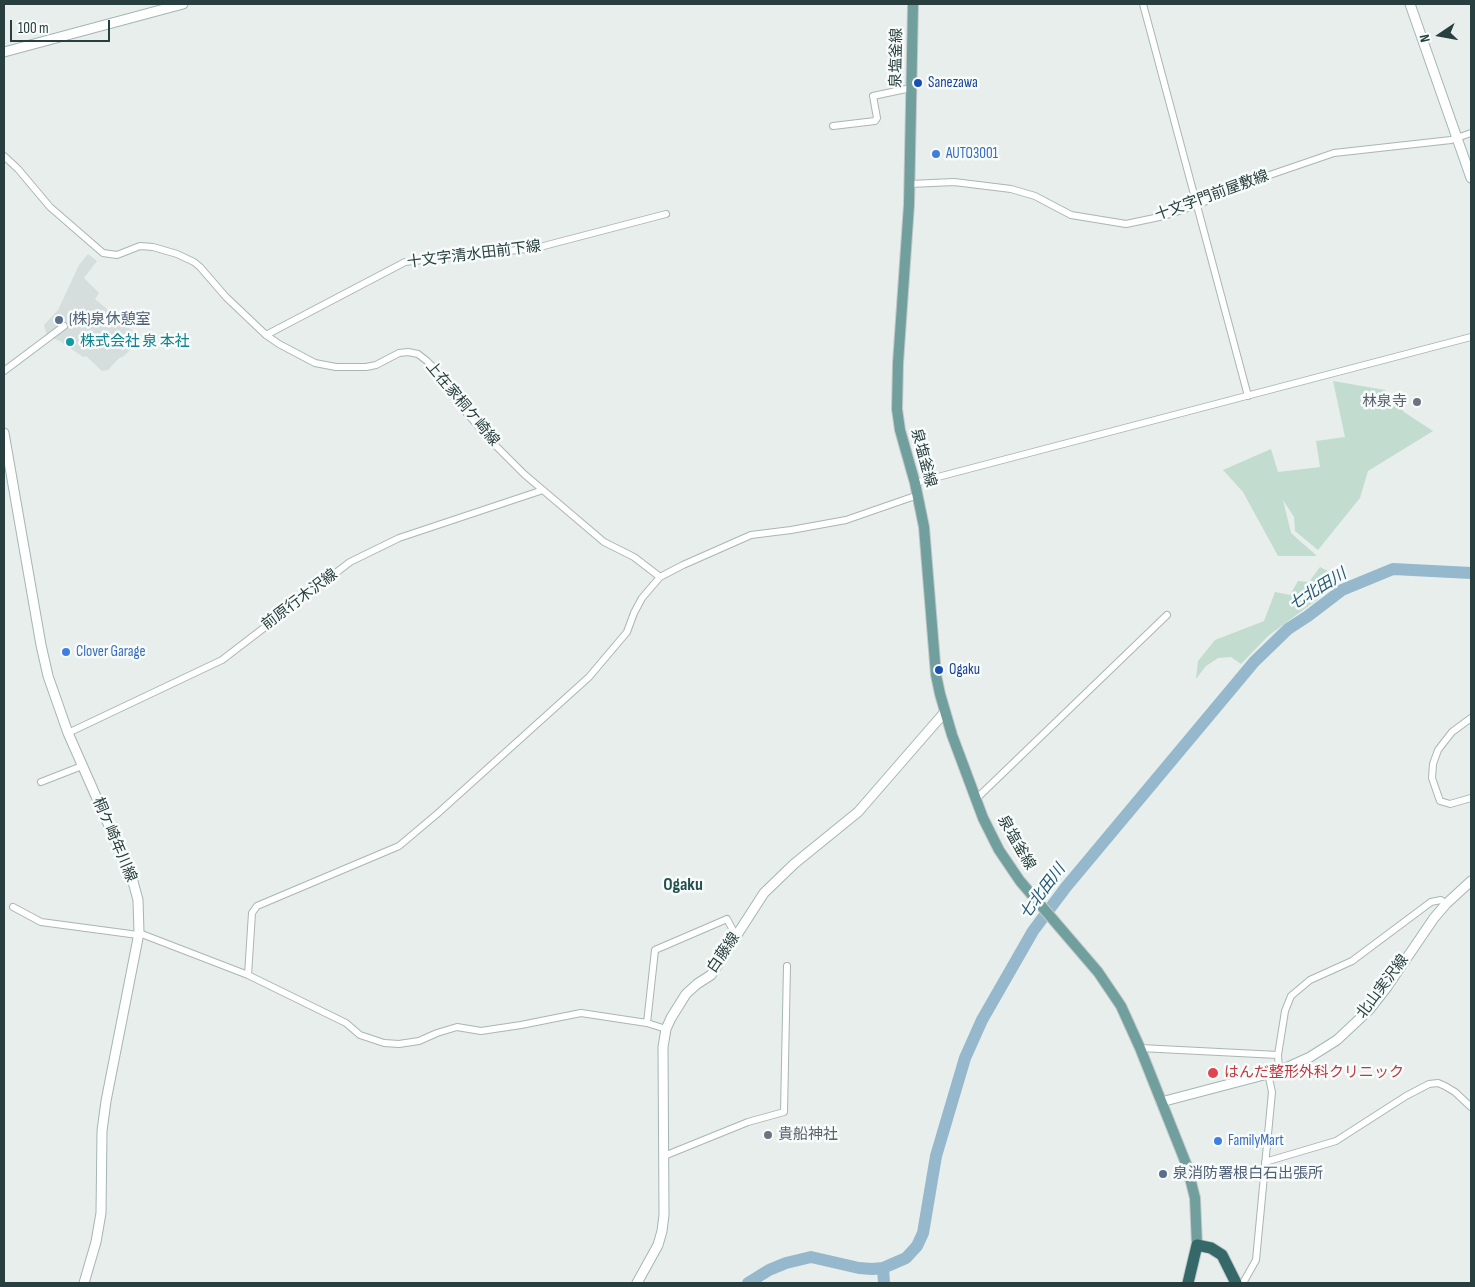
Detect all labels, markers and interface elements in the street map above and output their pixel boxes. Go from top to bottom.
scale bar [12,10,112,42]
north arrow [1415,10,1465,60]
text: 100 m [18,19,49,38]
street label: 泉塩釜線 [887,28,907,88]
text: N [1416,33,1434,44]
place label: Sanezawa [928,74,978,92]
marker: Sanezawa [912,77,924,89]
place label: AUTO3001 [946,145,998,163]
marker: AUTO3001 [930,148,942,160]
street label: 十文字門前屋敷線 [1153,167,1271,225]
street label: 十文字清水田前下線 [406,238,542,272]
place label: (株)泉休憩室 [69,311,150,329]
marker: (株)泉休憩室 [53,314,65,326]
place label: 株式会社 泉 本社 [80,333,190,351]
marker: 株式会社 泉 本社 [64,336,76,348]
street label: 上在家桐ケ崎線 [421,358,503,450]
place label: 林泉寺 [1362,393,1407,411]
marker: 林泉寺 [1411,396,1423,408]
street label: 泉塩釜線 [907,427,939,489]
water label: 七北田川 [1286,565,1350,615]
street label: 前原行木沢線 [259,566,341,634]
place label: Clover Garage [76,643,146,661]
marker: Clover Garage [60,646,72,658]
place label: Ogaku [949,661,980,679]
marker: Ogaku [933,664,945,676]
street label: 桐ケ崎年川線 [88,795,140,885]
street label: 泉塩釜線 [993,813,1039,873]
water label: 七北田川 [1016,861,1070,923]
district label: Ogaku [663,874,703,896]
street label: 白藤線 [704,929,744,977]
street label: 北山実沢線 [1353,952,1413,1022]
place label: はんだ整形外科クリニック [1224,1064,1404,1082]
marker: はんだ整形外科クリニック [1206,1066,1220,1080]
place label: 貴船神社 [778,1126,838,1144]
marker: 貴船神社 [762,1129,774,1141]
place label: FamilyMart [1228,1132,1284,1150]
marker: FamilyMart [1212,1135,1224,1147]
place label: 泉消防署根白石出張所 [1173,1165,1323,1183]
marker: 泉消防署根白石出張所 [1157,1168,1169,1180]

